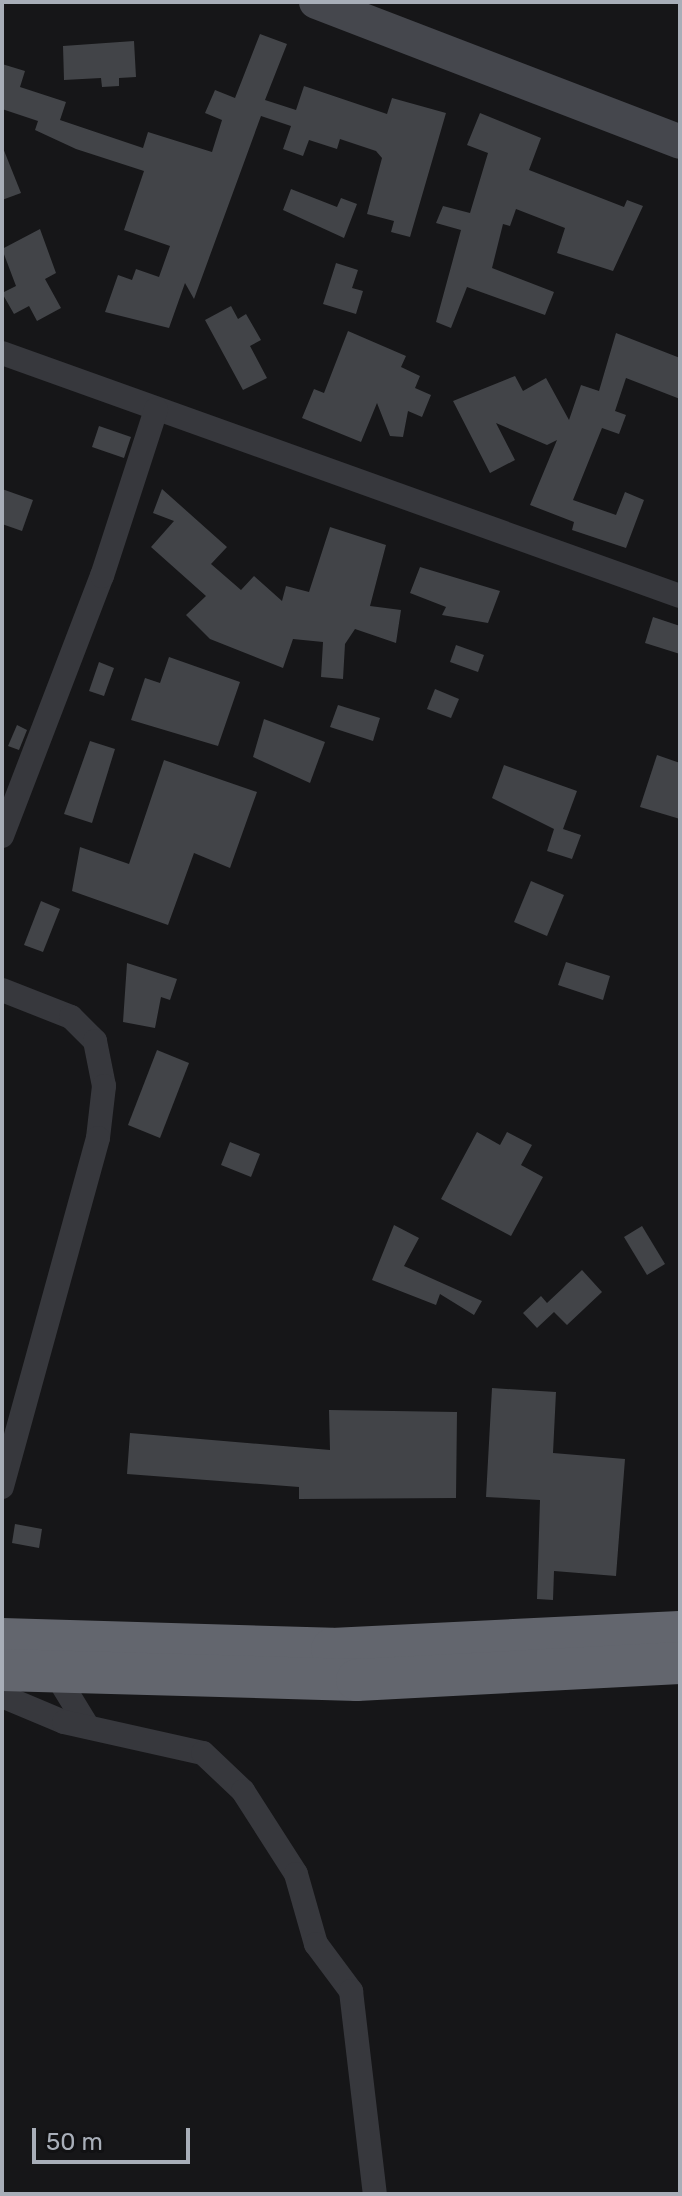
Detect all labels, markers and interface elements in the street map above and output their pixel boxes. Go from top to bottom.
scale bar [36,2112,194,2162]
text: 50 m [46,2128,103,2156]

